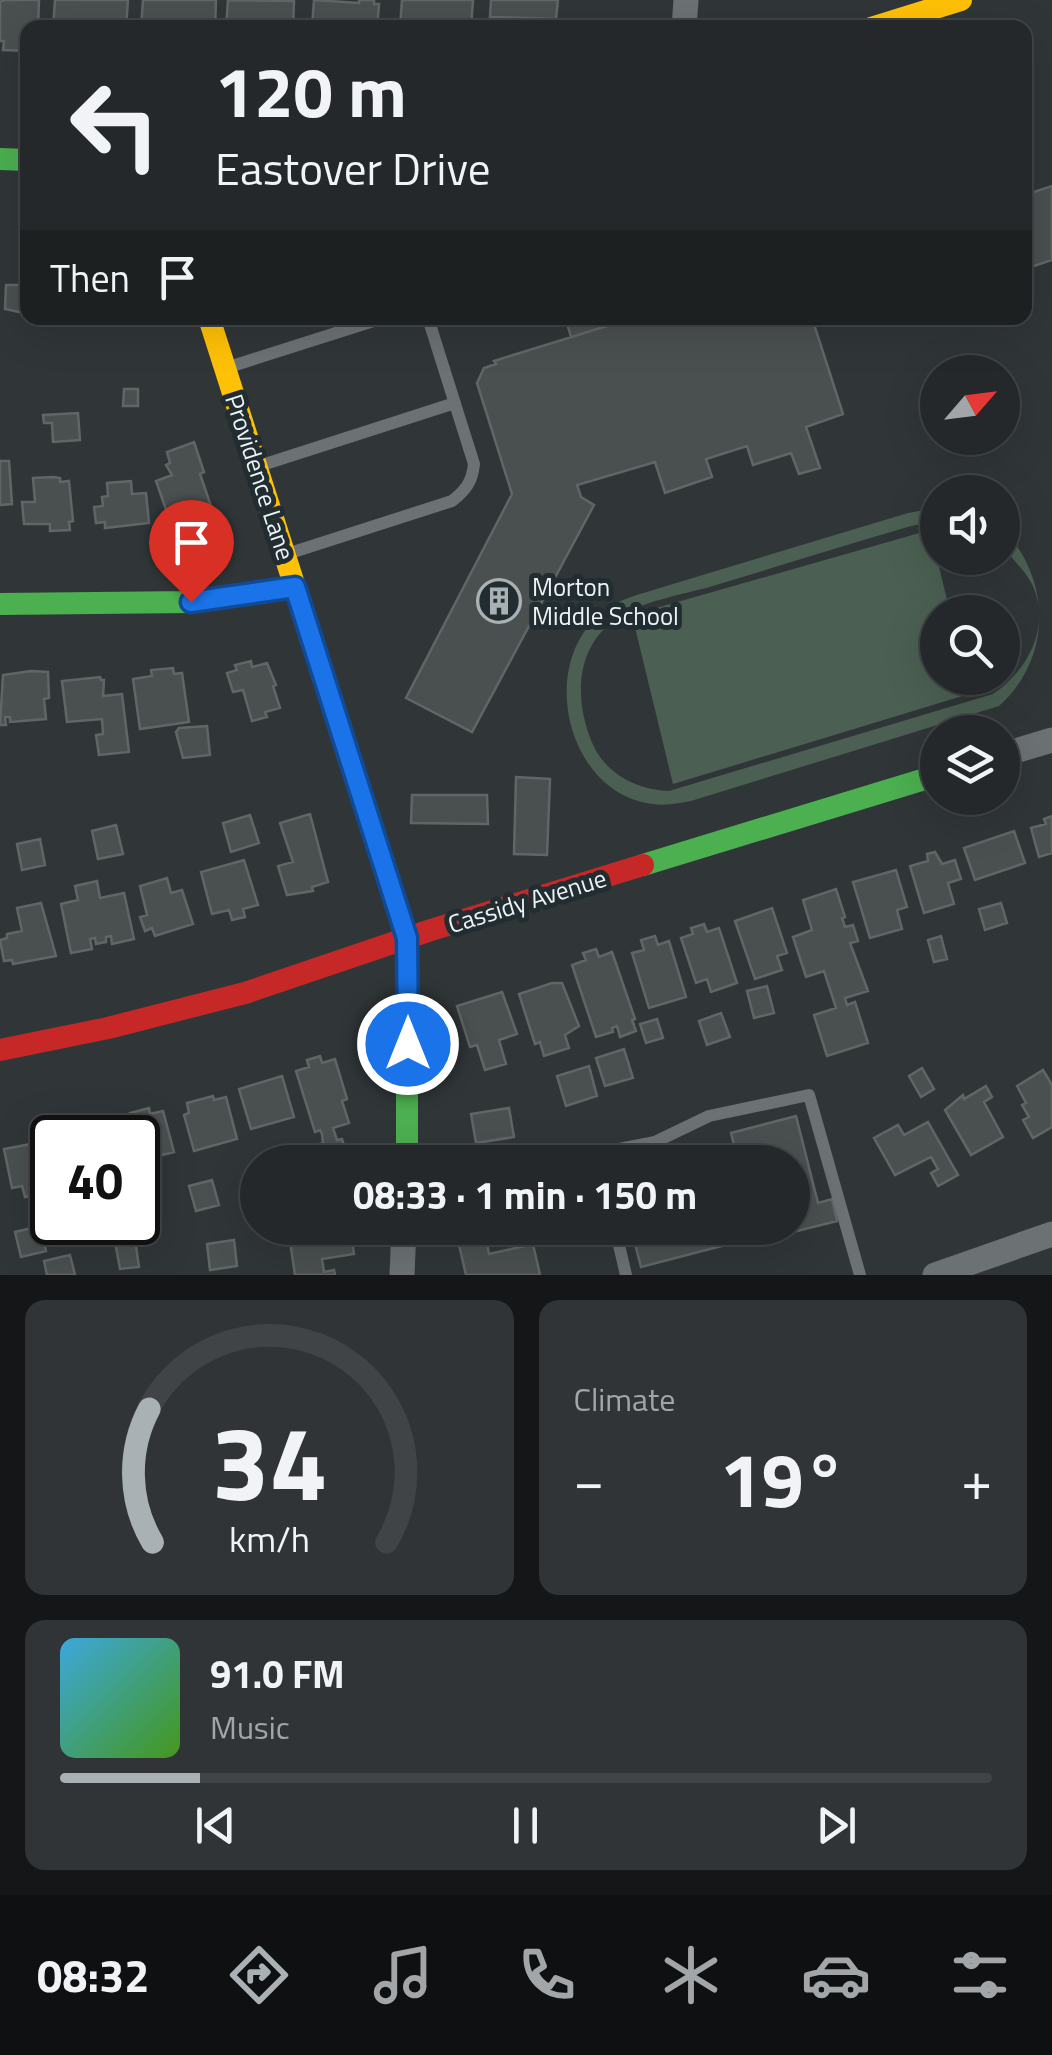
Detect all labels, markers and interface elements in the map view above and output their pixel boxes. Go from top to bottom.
text: 120 m [215,38,407,144]
icon: left [50,60,180,190]
text: Eastover Drive [215,134,490,202]
text: Then [50,249,130,307]
icon: arrive [150,250,205,305]
north arrow [920,355,1020,455]
map controls [920,355,1020,815]
street label: Providence Lane [215,389,305,565]
button: sound [920,475,1020,575]
pin [149,500,234,603]
icon: arrive [164,515,219,570]
place label: Morton Middle School [532,568,679,635]
building icon: Morton Middle School [476,578,522,624]
button: search [920,595,1020,695]
button: layers [920,715,1020,815]
street label: Cassidy Avenue [443,859,611,943]
position arrow [356,992,460,1096]
speed limit sign: 40 [30,1115,160,1245]
text: 08:33 · 1 min · 150 m [353,1166,697,1224]
text: Climate [574,1375,675,1423]
text: 34 [211,1382,327,1540]
text: 19° [720,1422,846,1536]
text: − [574,1438,604,1521]
text: + [961,1438,992,1521]
text: km/h [229,1511,310,1566]
text: 91.0 FM [210,1645,345,1703]
text: Music [210,1703,290,1751]
icon: previous [188,1798,243,1853]
icon: pause [498,1798,553,1853]
icon: next [809,1798,864,1853]
icon: directions [224,1940,294,2010]
icon: music [368,1940,438,2010]
icon: phone [512,1940,582,2010]
icon: climate [656,1940,726,2010]
icon: car [801,1940,871,2010]
icon: filters [945,1940,1015,2010]
text: 08:32 [37,1941,149,2009]

